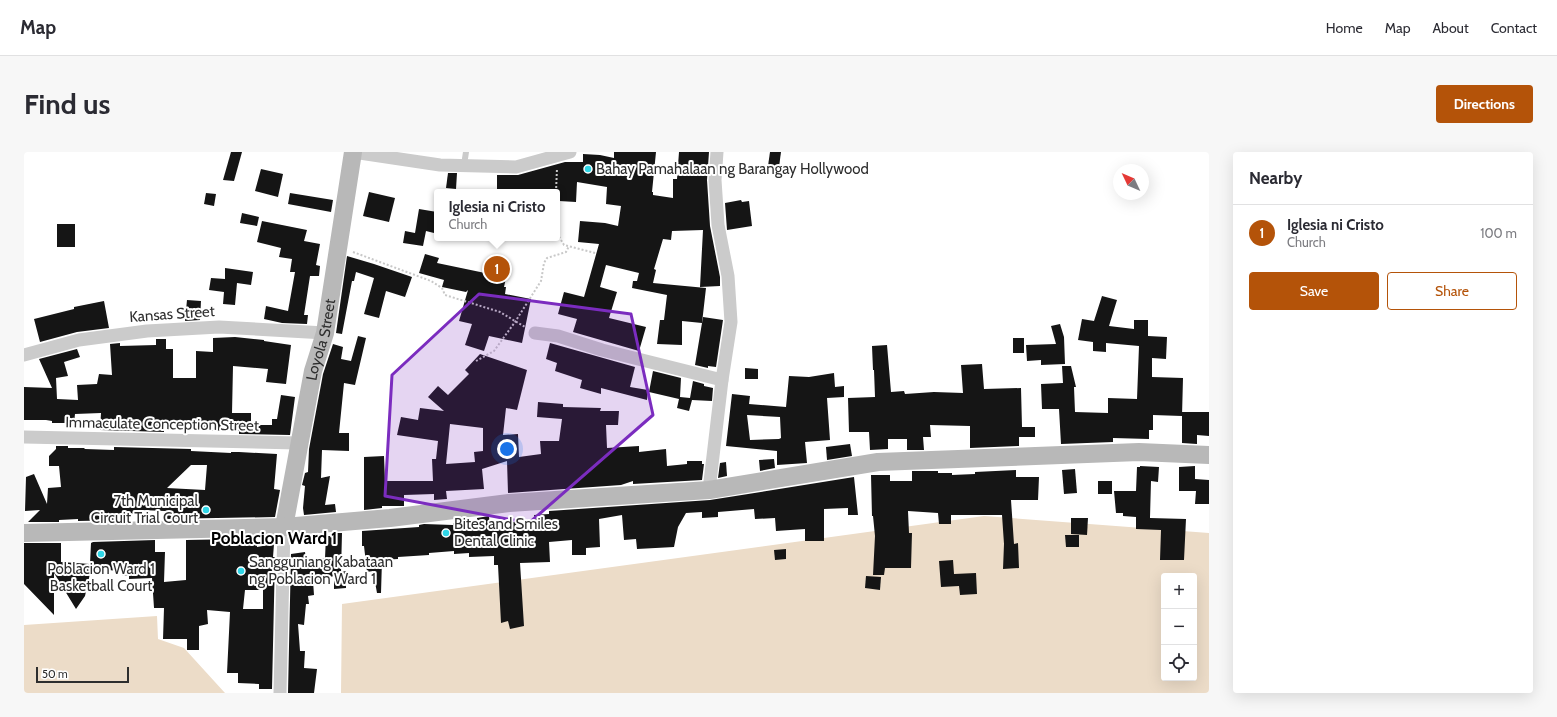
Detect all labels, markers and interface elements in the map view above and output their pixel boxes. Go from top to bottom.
text: Map [20,16,56,39]
text: Home [1326,19,1363,37]
text: Map [1385,19,1410,37]
text: About [1432,19,1469,37]
text: Contact [1491,19,1537,37]
button: Directions [1436,85,1533,123]
text: Find us [24,87,110,121]
place label: Bahay Pamahalaan ng Barangay Hollywood [596,160,869,178]
marker: Bahay Pamahalaan ng Barangay Hollywood [583,164,593,174]
north arrow [1113,164,1149,200]
text: Nearby [1249,168,1302,188]
popup [434,189,560,241]
text: Iglesia ni Cristo [449,198,545,216]
text: Church [449,216,487,232]
text: Iglesia ni Cristo [1287,216,1384,234]
text: 1 [1260,225,1264,241]
text: 100 m [1480,225,1517,241]
text: Church [1287,234,1326,250]
pin: 1 [484,254,510,284]
button: Save [1249,272,1379,310]
button: Share [1387,272,1517,310]
street label: Loyola Street [302,298,339,382]
street label: Kansas Street [129,302,215,326]
street label: Immaculate Conception Street [65,413,259,435]
your location [497,439,517,459]
place label: 7th Municipal Circuit Trial Court [91,492,198,527]
marker: 7th Municipal Circuit Trial Court [201,505,211,515]
place label: Bites and Smiles Dental Clinic [454,515,558,550]
district label: Poblacion Ward 1 [211,528,337,548]
marker: Bites and Smiles Dental Clinic [441,528,451,538]
marker: Poblacion Ward 1 Basketball Court [96,549,106,559]
place label: Sangguniang Kabataan ng Poblacion Ward 1 [249,553,393,588]
place label: Poblacion Ward 1 Basketball Court [47,560,155,595]
marker: Sangguniang Kabataan ng Poblacion Ward 1 [236,566,246,576]
map controls [1161,573,1197,681]
button: + [1161,573,1197,609]
button: − [1161,609,1197,645]
button: locate [1161,645,1197,681]
scale bar [36,665,129,684]
text: 50 m [42,667,68,681]

